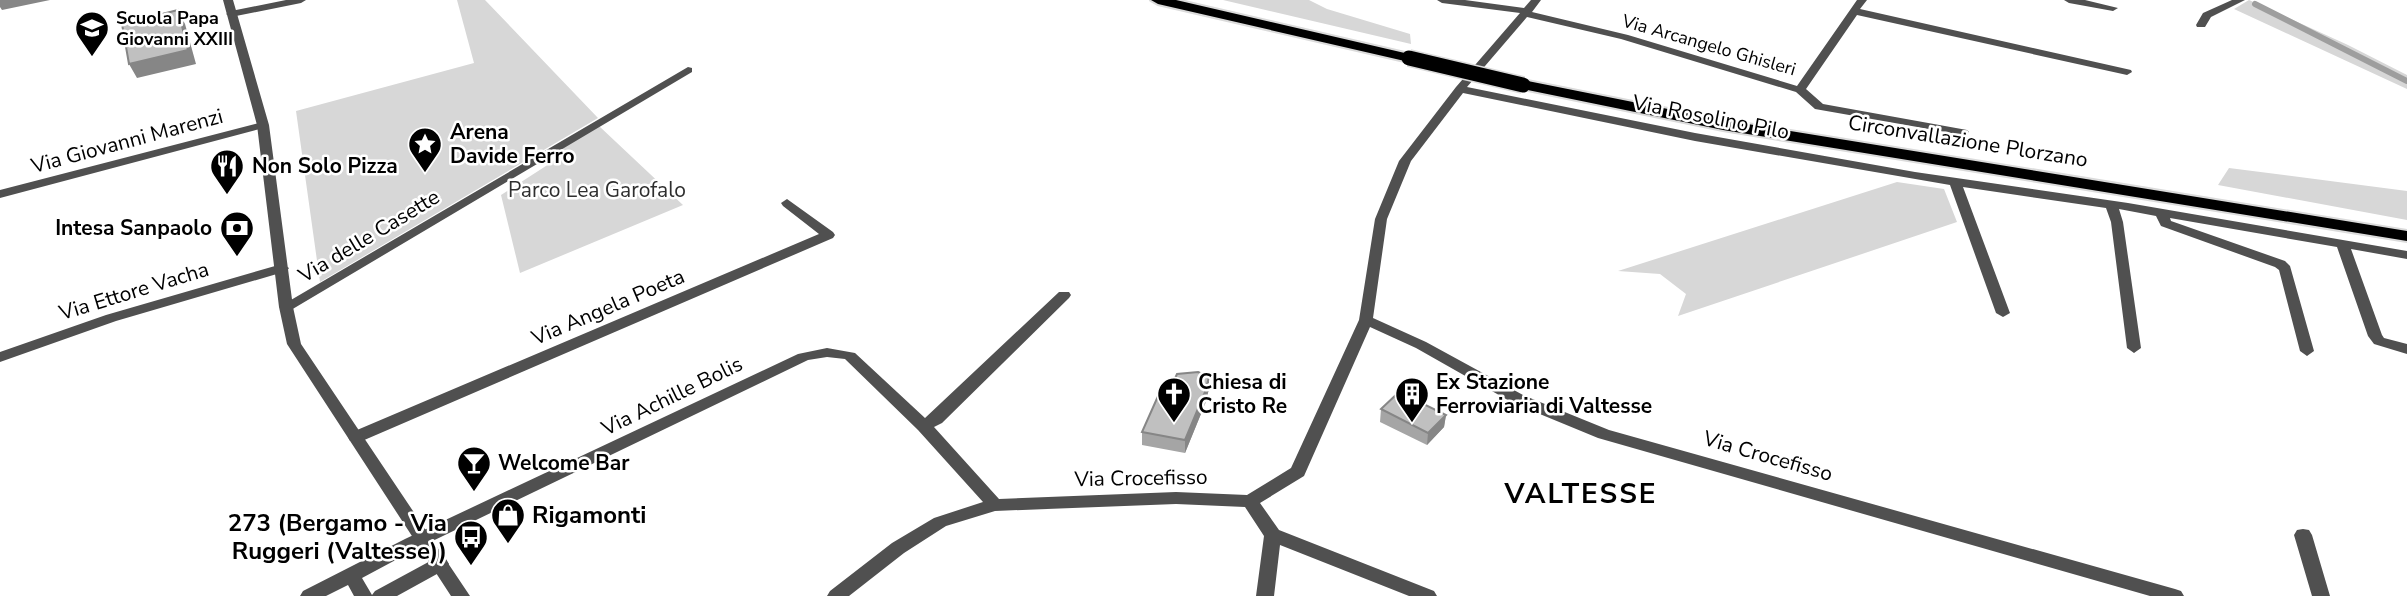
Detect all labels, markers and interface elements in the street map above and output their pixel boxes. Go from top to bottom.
place label: Scuola Papa Giovanni XXIII [116,6,233,51]
street label: Via Arcangelo Ghisleri [1618,8,1799,81]
school or university icon: Scuola Papa Giovanni XXIII [73,9,111,58]
street label: Via Rosolino Pilo [1629,88,1792,146]
street label: Via Giovanni Marenzi [27,102,226,180]
street label: Circonvallazione Plorzano [1846,108,2090,174]
place label: Arena Davide Ferro [450,118,575,170]
place icon: Arena Davide Ferro [406,125,444,174]
restaurant icon: Non Solo Pizza [208,147,246,196]
place label: Non Solo Pizza [252,152,398,180]
park label: Parco Lea Garofalo [508,176,686,204]
street label: Via delle Casette [292,183,445,290]
bank icon: Intesa Sanpaolo [218,209,256,258]
place label: Intesa Sanpaolo [55,214,212,242]
street label: Via Ettore Vacha [55,255,212,327]
street label: Via Angela Poeta [526,262,689,352]
street label: Via Achille Bolis [596,350,747,443]
place label: Chiesa di Cristo Re [1198,368,1287,420]
place label: Ex Stazione Ferroviaria di Valtesse [1436,368,1652,420]
church icon: Chiesa di Cristo Re [1155,375,1193,424]
building icon: Ex Stazione Ferroviaria di Valtesse [1393,375,1431,424]
street label: Via Crocefisso [1699,424,1836,488]
bar icon: Welcome Bar [455,444,493,493]
place label: Welcome Bar [498,449,630,477]
street label: Via Crocefisso [1073,463,1208,493]
district label: VALTESSE [1503,475,1658,513]
shop icon: Rigamonti [489,496,527,545]
place label: Rigamonti [532,499,646,531]
place label: 273 (Bergamo - Via Ruggeri (Valtesse)) [228,507,447,567]
bus stop icon: 273 (Bergamo - Via Ruggeri (Valtesse)) [452,518,490,567]

